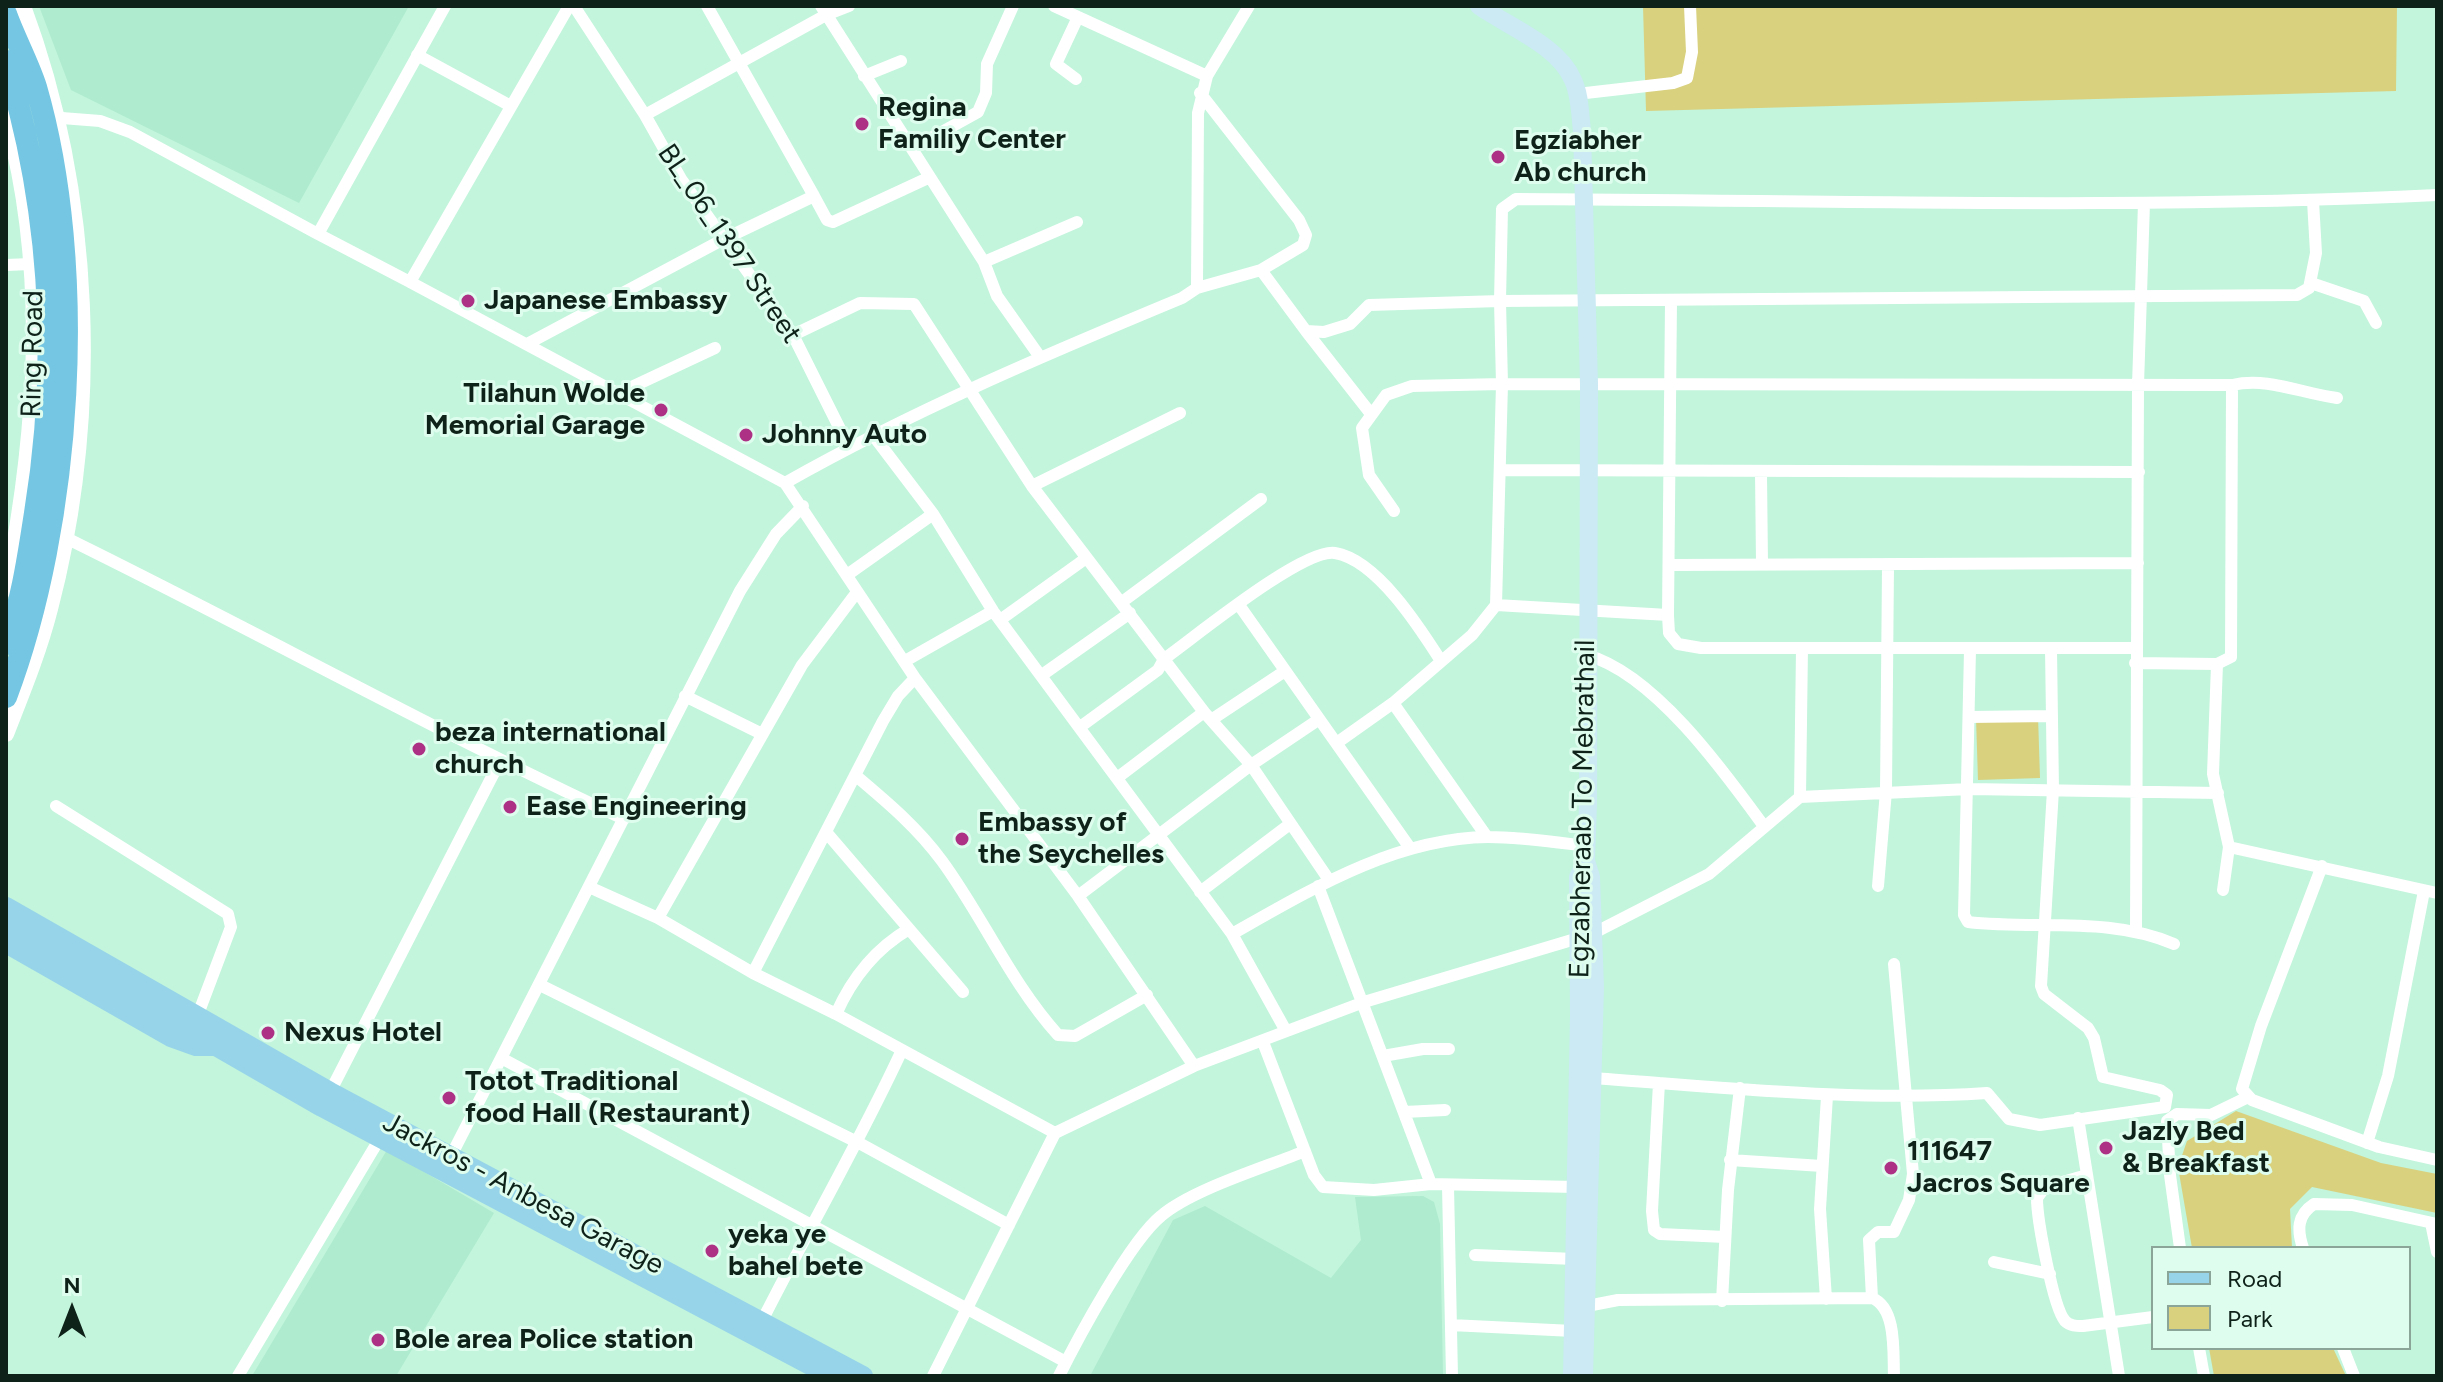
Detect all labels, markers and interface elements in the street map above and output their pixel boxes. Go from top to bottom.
place label: Regina Familiy Center [878,91,1066,157]
marker: Regina Familiy Center [853,115,871,133]
place label: Egziabher Ab church [1514,124,1646,190]
street label: BL_06_1397 Street [650,138,808,350]
marker: Egziabher Ab church [1489,148,1507,166]
place label: Japanese Embassy [484,284,727,318]
street label: Ring Road [15,290,51,418]
marker: Japanese Embassy [459,292,477,310]
place label: Tilahun Wolde Memorial Garage [425,377,645,443]
marker: Tilahun Wolde Memorial Garage [652,401,670,419]
place label: Johnny Auto [762,418,927,452]
marker: Johnny Auto [737,426,755,444]
street label: Egzabheraab To Mebrathail [1563,639,1603,979]
place label: beza international church [435,716,666,782]
marker: beza international church [410,740,428,758]
place label: Ease Engineering [526,790,747,824]
marker: Ease Engineering [501,798,519,816]
place label: Embassy of the Seychelles [978,806,1164,872]
marker: Embassy of the Seychelles [953,830,971,848]
place label: Nexus Hotel [284,1016,442,1050]
marker: Nexus Hotel [259,1024,277,1042]
place label: Totot Traditional food Hall (Restaurant) [465,1065,750,1131]
marker: Totot Traditional food Hall (Restaurant) [440,1089,458,1107]
street label: Jackros - Anbesa Garage [377,1106,669,1282]
place label: Jazly Bed & Breakfast [2122,1115,2270,1181]
place label: 111647 Jacros Square [1907,1135,2090,1201]
marker: Jazly Bed & Breakfast [2097,1139,2115,1157]
marker: 111647 Jacros Square [1882,1159,1900,1177]
place label: yeka ye bahel bete [728,1218,863,1284]
marker: yeka ye bahel bete [703,1242,721,1260]
legend [2151,1246,2411,1350]
text: Road [2227,1264,2282,1293]
north arrow [32,1270,112,1350]
text: N [63,1272,81,1299]
text: Park [2227,1304,2273,1333]
place label: Bole area Police station [394,1323,693,1357]
marker: Bole area Police station [369,1331,387,1349]

